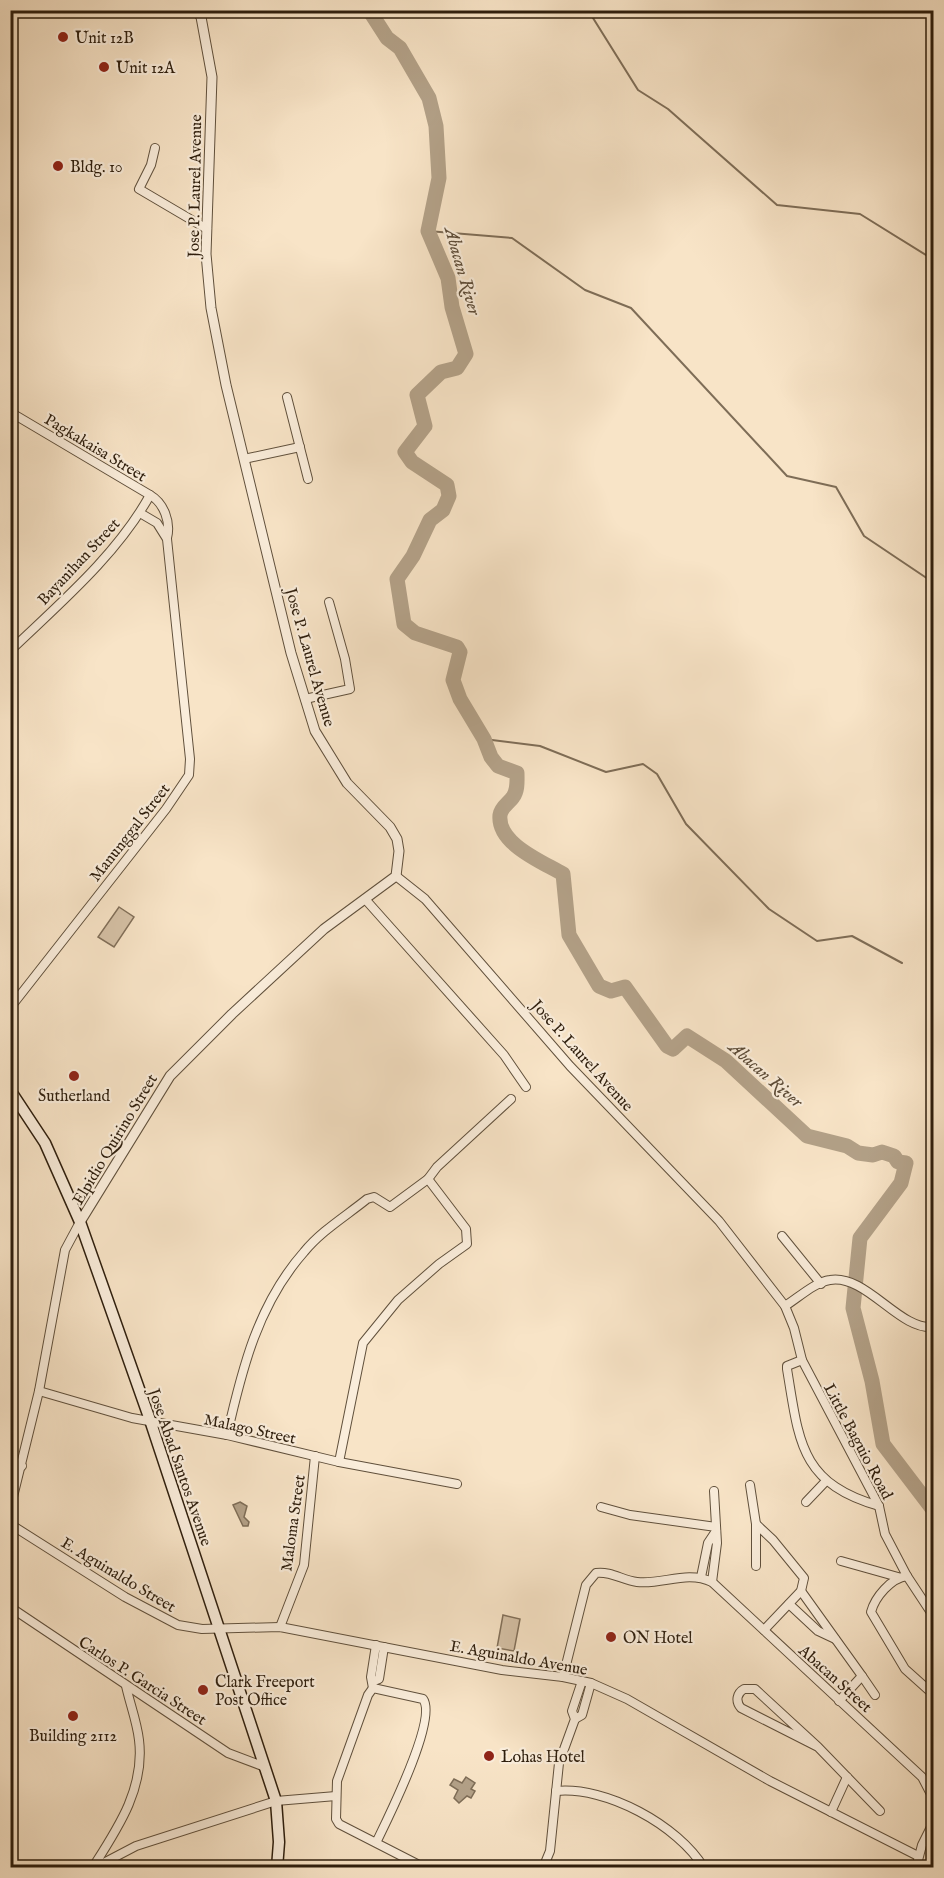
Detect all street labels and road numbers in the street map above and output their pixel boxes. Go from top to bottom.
street label: Jose P. Laurel Avenue [185,114,207,260]
street label: Pagkakaisa Street [40,410,150,487]
street label: Bayanihan Street [34,514,125,610]
street label: Jose P. Laurel Avenue [279,584,338,729]
street label: Manunggal Street [86,780,175,886]
street label: Jose P. Laurel Avenue [525,995,637,1116]
street label: Elpidio Quirino Street [69,1070,163,1209]
street label: Little Baguio Road [818,1380,896,1504]
street label: Jose Abad Santos Avenue [142,1384,215,1549]
street label: Malago Street [202,1410,298,1450]
street label: Maloma Street [277,1473,311,1573]
street label: E. Aguinaldo Street [57,1534,179,1618]
street label: Carlos P. Garcia Street [74,1633,210,1731]
street label: E. Aguinaldo Avenue [448,1637,589,1681]
street label: Abacan Street [793,1641,876,1718]

